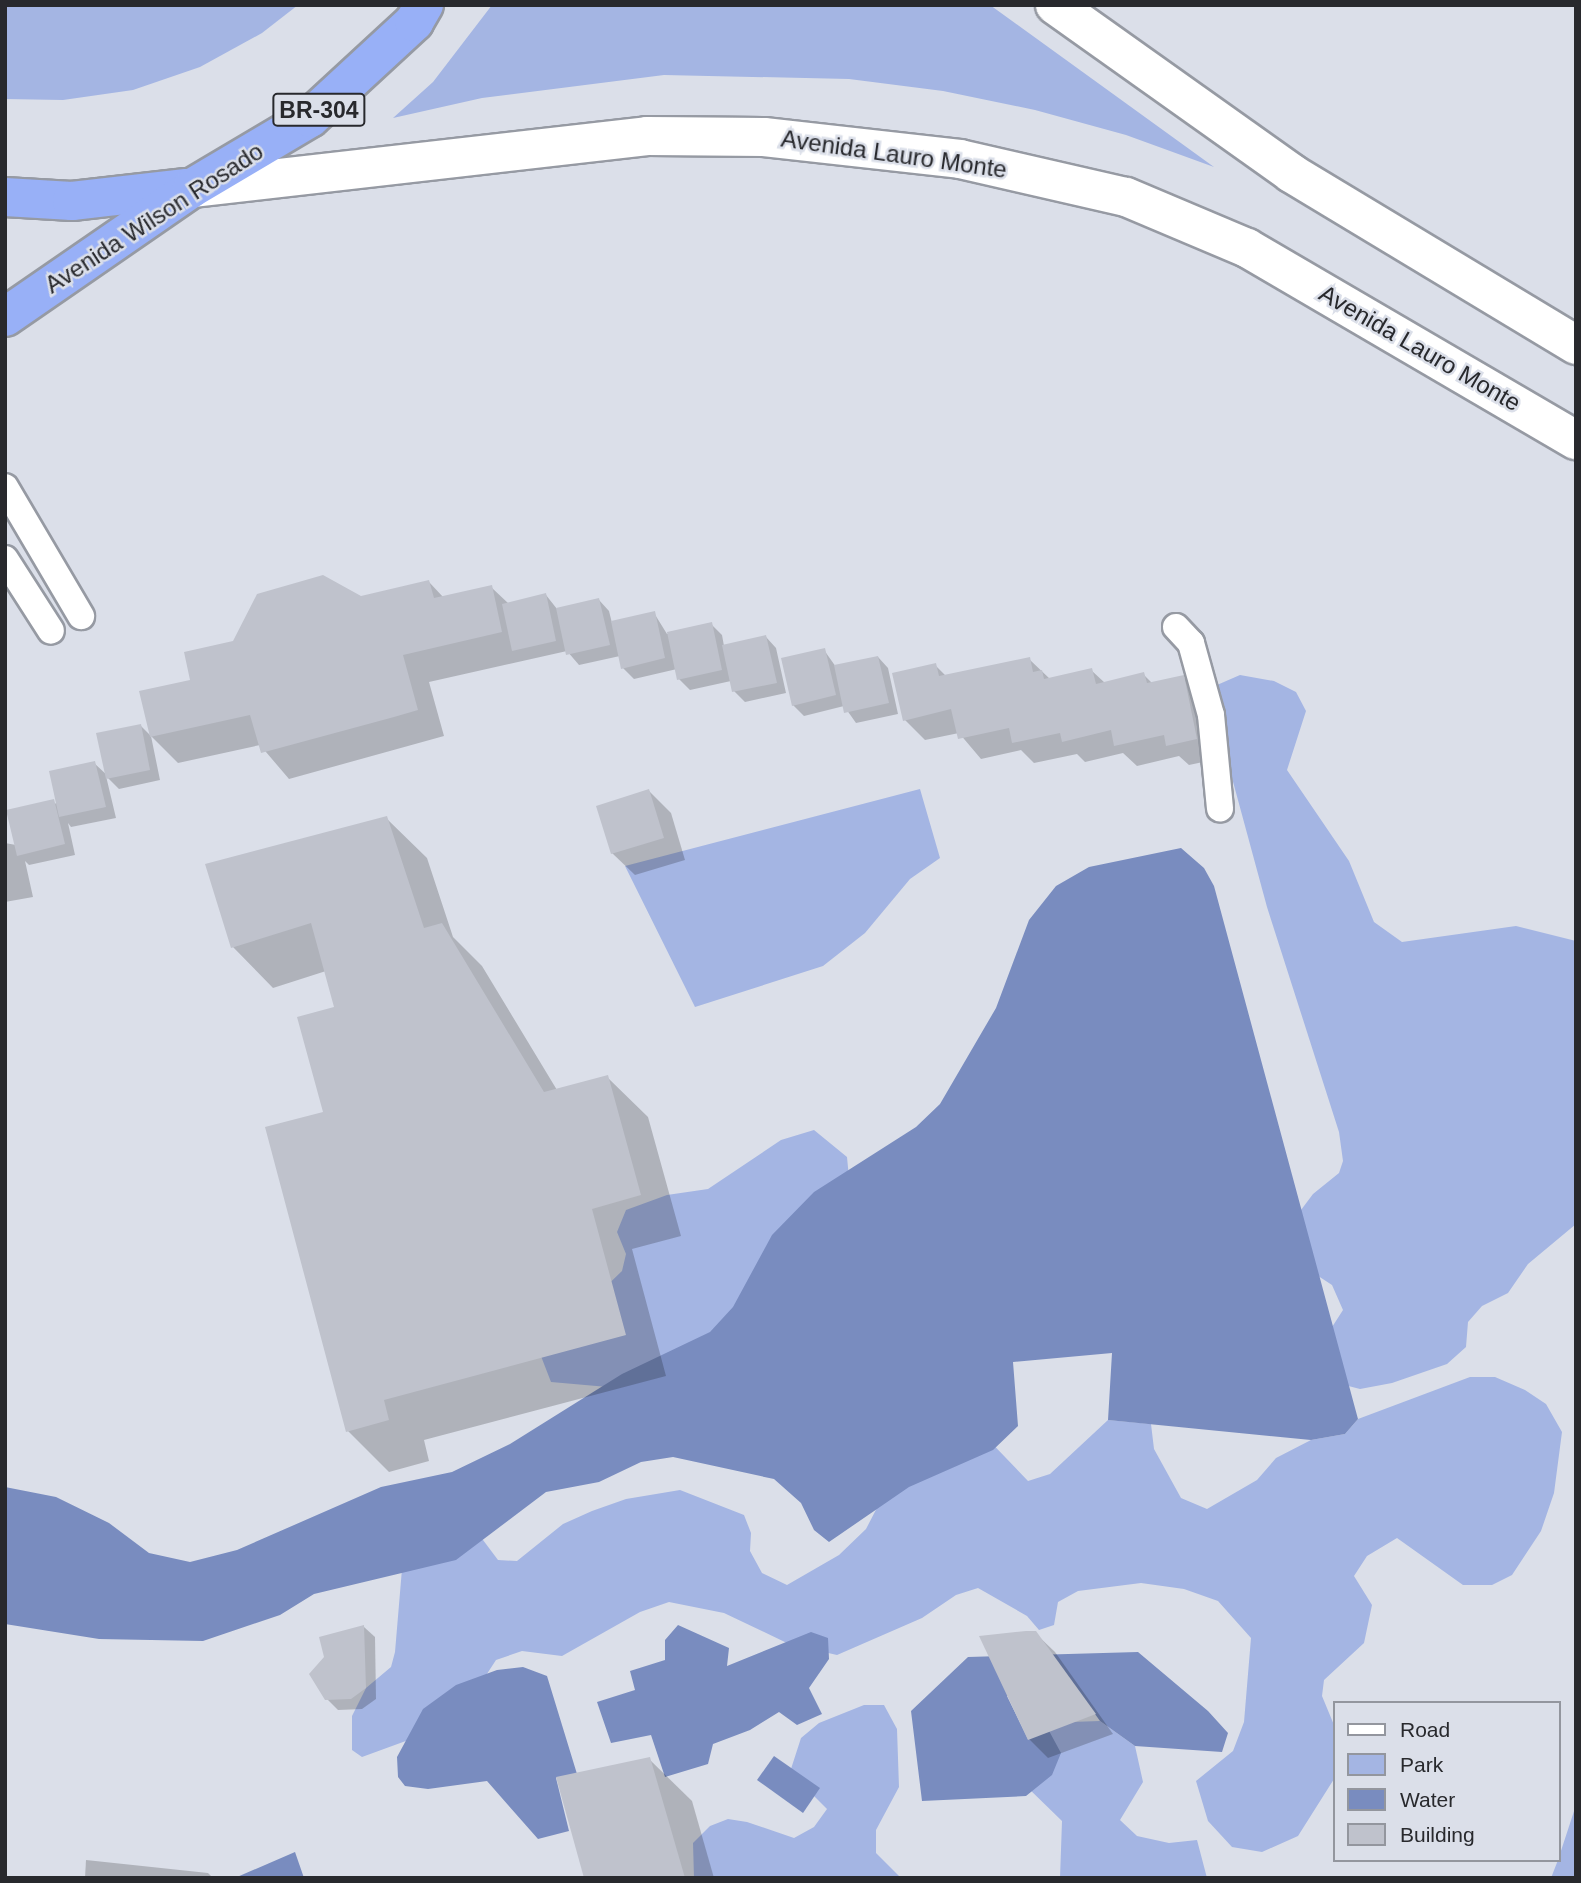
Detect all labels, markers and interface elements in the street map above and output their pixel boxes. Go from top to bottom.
road number: BR-304 [272,90,366,130]
street label: Avenida Lauro Monte [779,124,1009,184]
street label: Avenida Wilson Rosado [39,137,269,299]
street label: Avenida Lauro Monte [1314,279,1526,417]
legend [1332,1701,1560,1862]
text: Road [1400,1718,1450,1741]
text: Park [1400,1753,1443,1776]
text: Water [1400,1788,1455,1811]
text: Building [1400,1823,1475,1846]

